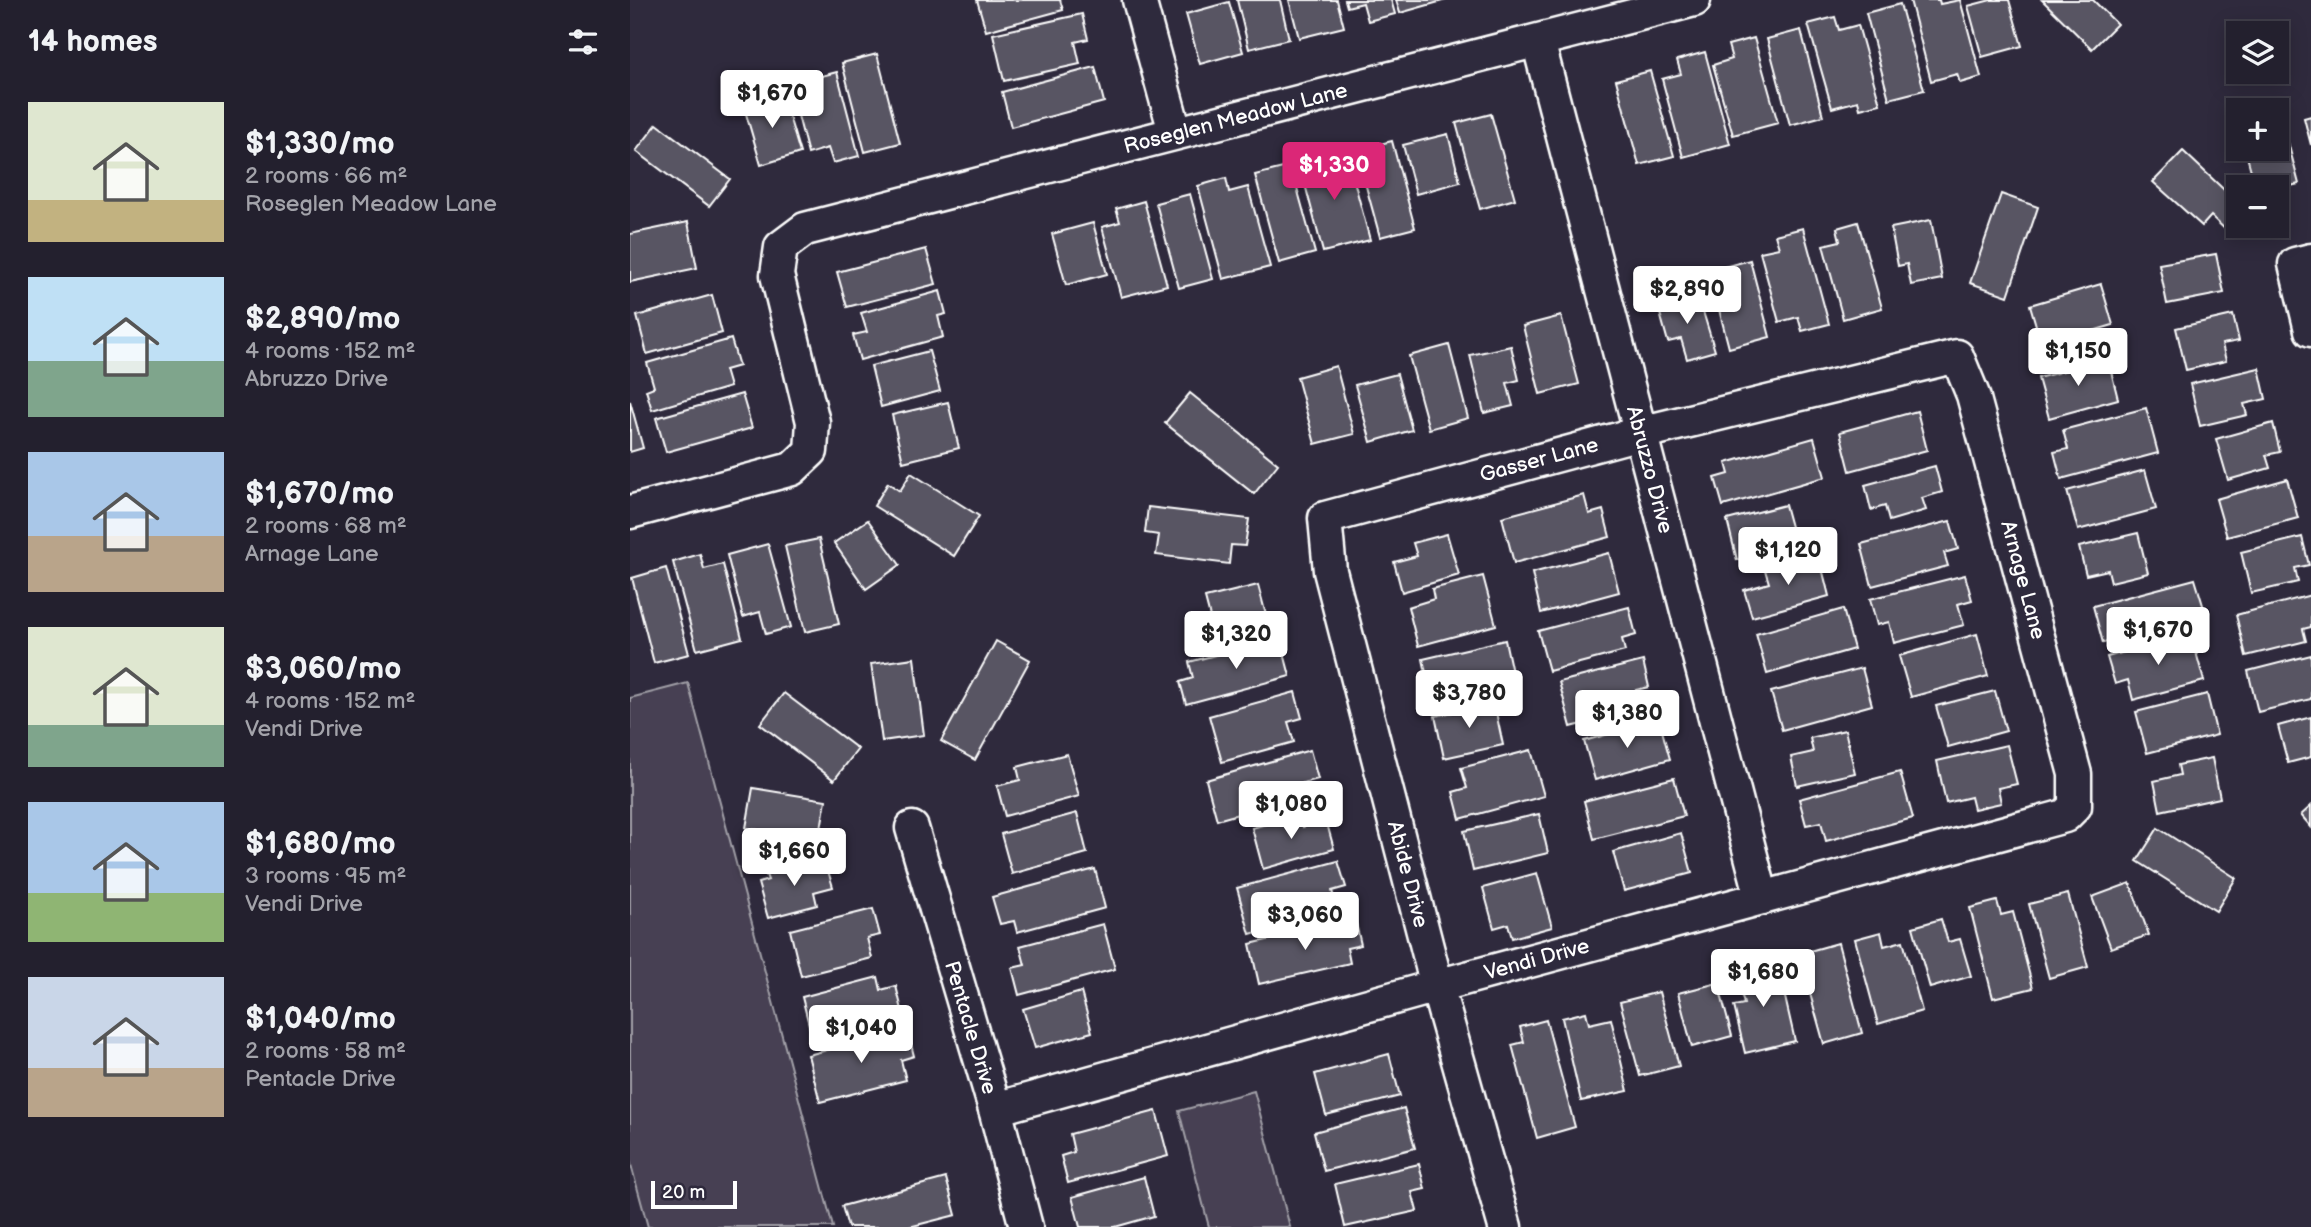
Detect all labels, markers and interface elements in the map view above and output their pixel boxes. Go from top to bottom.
map controls [2226,21,2289,238]
button: layers [2226,21,2289,84]
icon: filters [564,23,602,61]
text: 14 homes [28,24,157,60]
pin: $1,670 [715,71,829,130]
street label: Roseglen Meadow Lane [1121,77,1350,159]
text: $1,670 [737,79,807,107]
button: + [2226,98,2289,161]
text: $1,330/mo [245,126,395,162]
icon: home [84,130,168,214]
pin: $1,330 [1277,142,1391,202]
text: $1,330 [1298,151,1370,179]
text: 2 rooms · 66 m² [245,162,407,190]
button: − [2226,175,2289,238]
text: Roseglen Meadow Lane [245,190,497,218]
pin: $2,890 [1630,266,1744,326]
text: $2,890 [1649,275,1725,303]
text: $2,890/mo [245,301,400,337]
icon: home [84,305,168,389]
pin: $1,150 [2021,328,2135,388]
text: 4 rooms · 152 m² [245,337,415,365]
text: $1,150 [2044,337,2112,365]
text: Abruzzo Drive [245,365,388,393]
street label: Abruzzo Drive [1621,403,1679,536]
street label: Gasser Lane [1477,432,1601,488]
text: $1,670/mo [245,476,394,512]
icon: home [84,480,168,564]
text: 2 rooms · 68 m² [245,512,407,540]
street label: Arnage Lane [1995,518,2051,642]
pin: $1,120 [1731,528,1845,587]
text: $1,120 [1754,536,1822,564]
text: Arnage Lane [245,540,379,568]
pin: $1,670 [2101,608,2215,667]
pin: $1,320 [1179,612,1293,671]
text: $1,670 [2123,616,2193,644]
text: $1,320 [1200,620,1272,648]
text: $3,060/mo [245,651,401,687]
icon: home [84,655,168,739]
pin: $3,780 [1412,670,1526,730]
text: $3,780 [1432,679,1506,707]
text: 4 rooms · 152 m² [245,687,415,715]
pin: $1,380 [1570,690,1684,750]
text: $1,380 [1591,699,1663,727]
text: Vendi Drive [245,715,363,743]
pin: $1,080 [1234,782,1348,841]
text: $1,080 [1255,790,1327,818]
street label: Abide Drive [1382,818,1434,930]
text: $1,680/mo [245,826,396,862]
pin: $1,660 [737,828,851,888]
icon: home [84,830,168,914]
text: $1,660 [758,837,830,865]
text: 3 rooms · 95 m² [245,862,406,890]
text: Vendi Drive [245,890,363,918]
pin: $3,060 [1248,892,1362,952]
text: $3,060 [1267,901,1343,929]
street label: Vendi Drive [1481,933,1592,985]
pin: $1,680 [1706,950,1820,1009]
street label: Pentacle Drive [939,958,1002,1097]
text: $1,680 [1727,958,1799,986]
text: $1,040/mo [245,1001,396,1037]
icon: home [84,1005,168,1089]
pin: $1,040 [804,1006,918,1065]
text: $1,040 [825,1014,897,1042]
text: 2 rooms · 58 m² [245,1037,406,1065]
text: Pentacle Drive [245,1065,396,1093]
scale bar [651,1178,737,1210]
text: 20 m [662,1181,705,1204]

